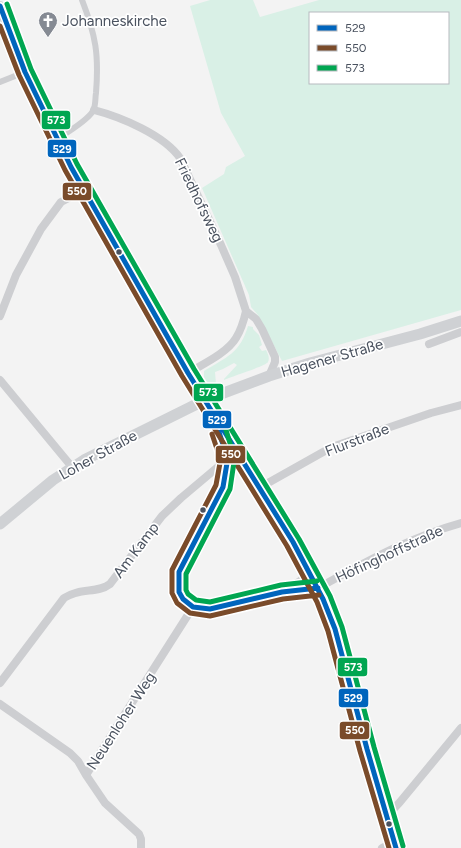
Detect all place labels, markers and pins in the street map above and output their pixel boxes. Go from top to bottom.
church icon: Johanneskirche [37,10,59,38]
place label: Johanneskirche [62,12,167,30]
unlabelled marker [114,247,124,257]
unlabelled marker [198,505,208,515]
unlabelled marker [384,819,394,829]

